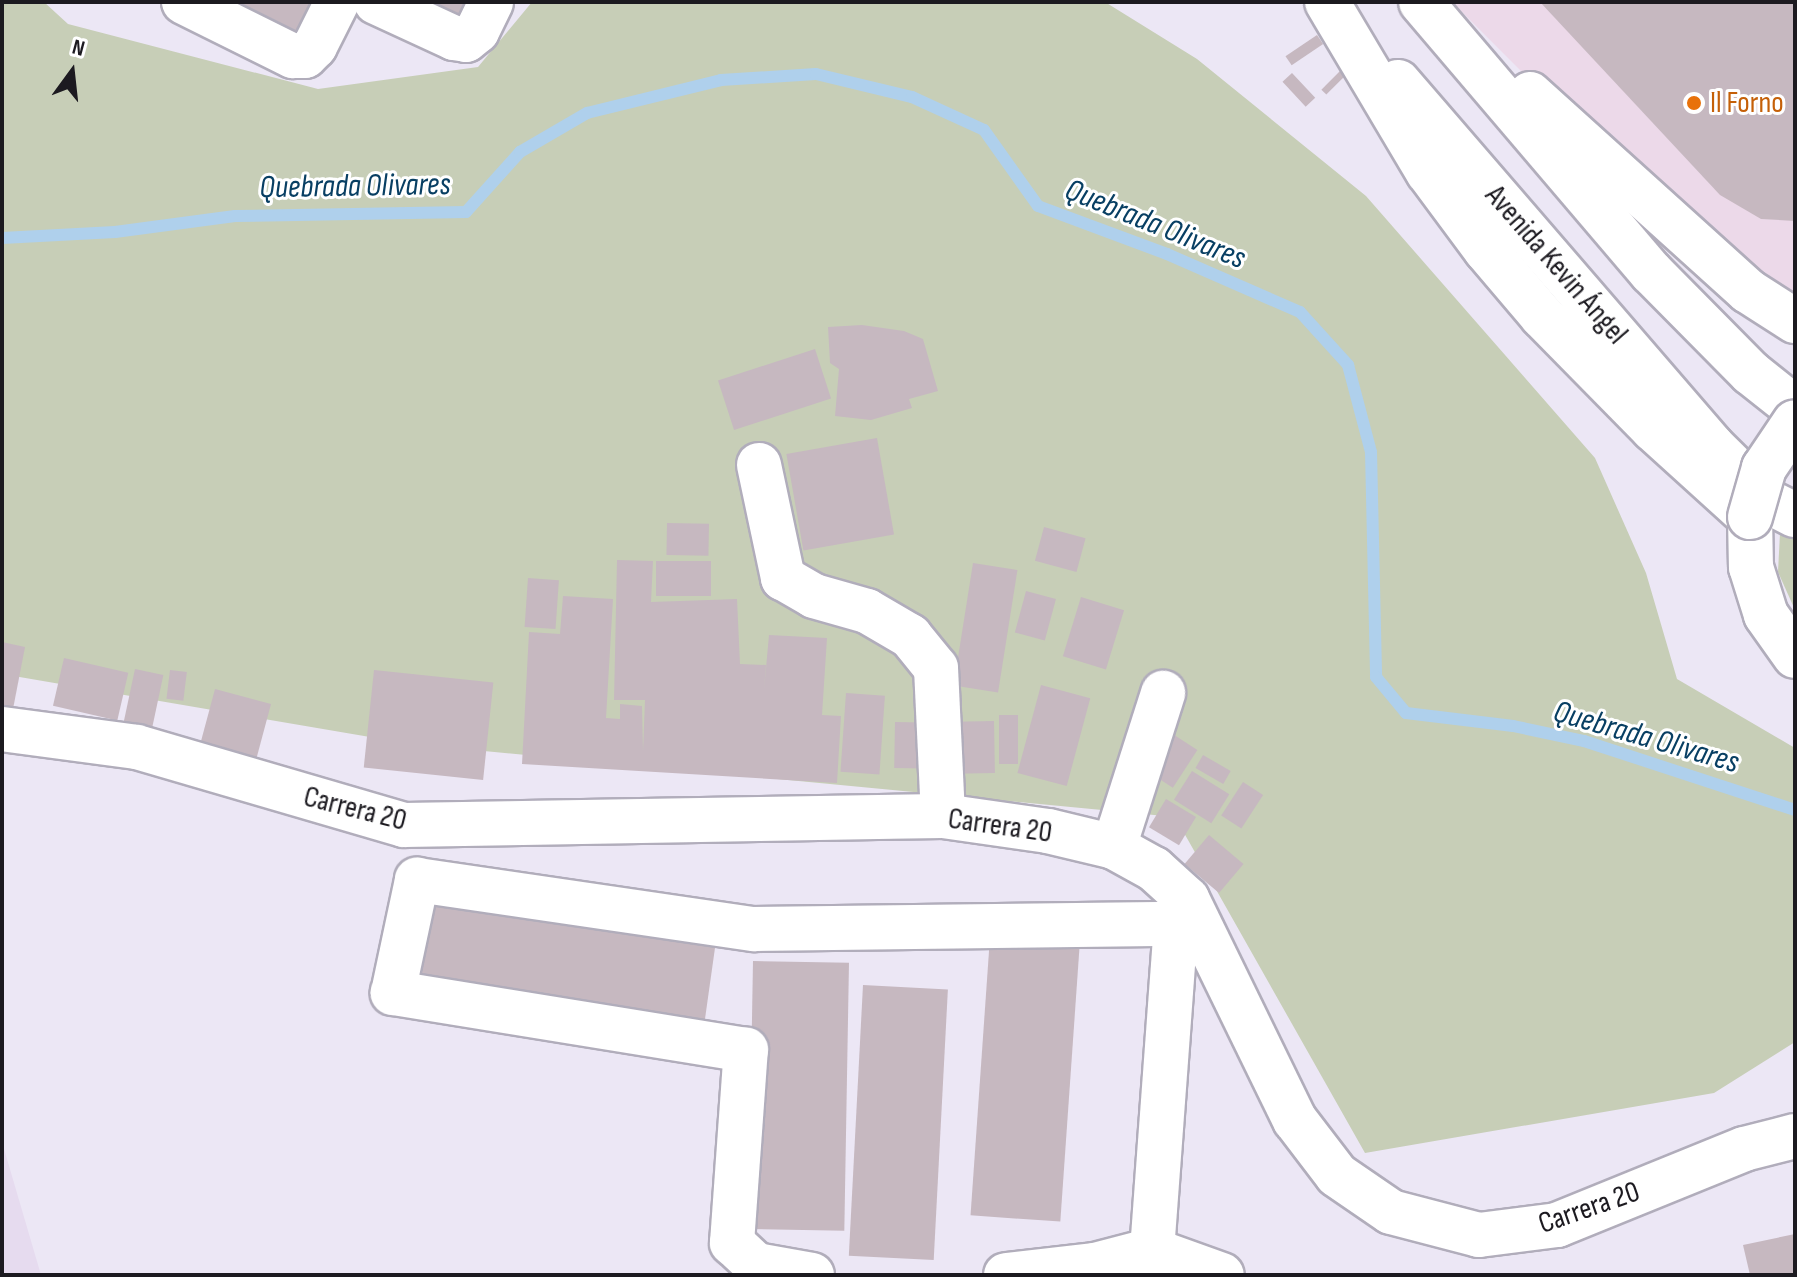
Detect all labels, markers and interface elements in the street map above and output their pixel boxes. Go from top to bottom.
north arrow [32,32,112,112]
text: N [69,34,88,63]
place label: Il Forno [1710,85,1784,121]
marker: Il Forno [1685,94,1703,112]
water label: Quebrada Olivares [259,166,451,208]
water label: Quebrada Olivares [1059,171,1251,279]
street label: Avenida Kevin Ángel [1477,178,1635,352]
water label: Quebrada Olivares [1549,693,1743,783]
street label: Carrera 20 [300,779,410,839]
street label: Carrera 20 [946,801,1054,851]
street label: Carrera 20 [1534,1174,1644,1242]

